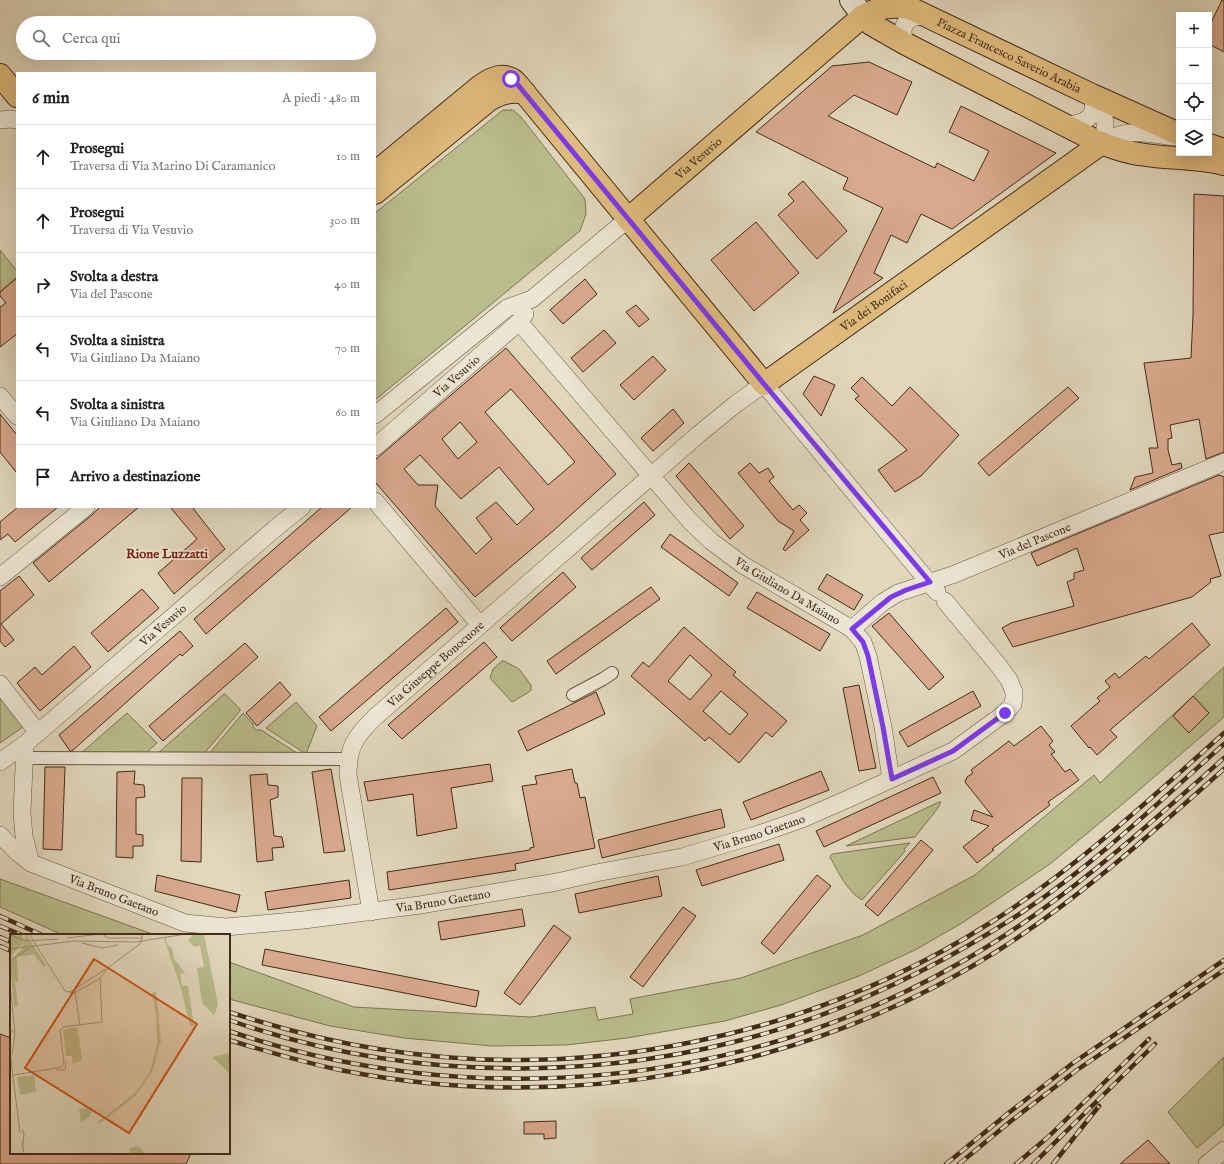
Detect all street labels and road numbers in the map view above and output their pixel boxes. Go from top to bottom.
street label: Piazza Francesco Saverio Arabia [934,15,1084,97]
street label: Via Vesuvio [671,134,726,184]
street label: Via dei Bonifaci [837,277,910,336]
street label: Via Vesuvio [430,352,484,402]
street label: Via del Pascone [996,519,1074,563]
street label: Via Giuliano Da Maiano [731,554,843,629]
street label: Via Vesuvio [136,601,190,650]
street label: Via Giuseppe Bonocuore [384,618,488,711]
street label: Via Bruno Gaetano [711,811,808,855]
street label: Via Bruno Gaetano [66,871,162,920]
street label: Via Bruno Gaetano [394,886,492,916]

